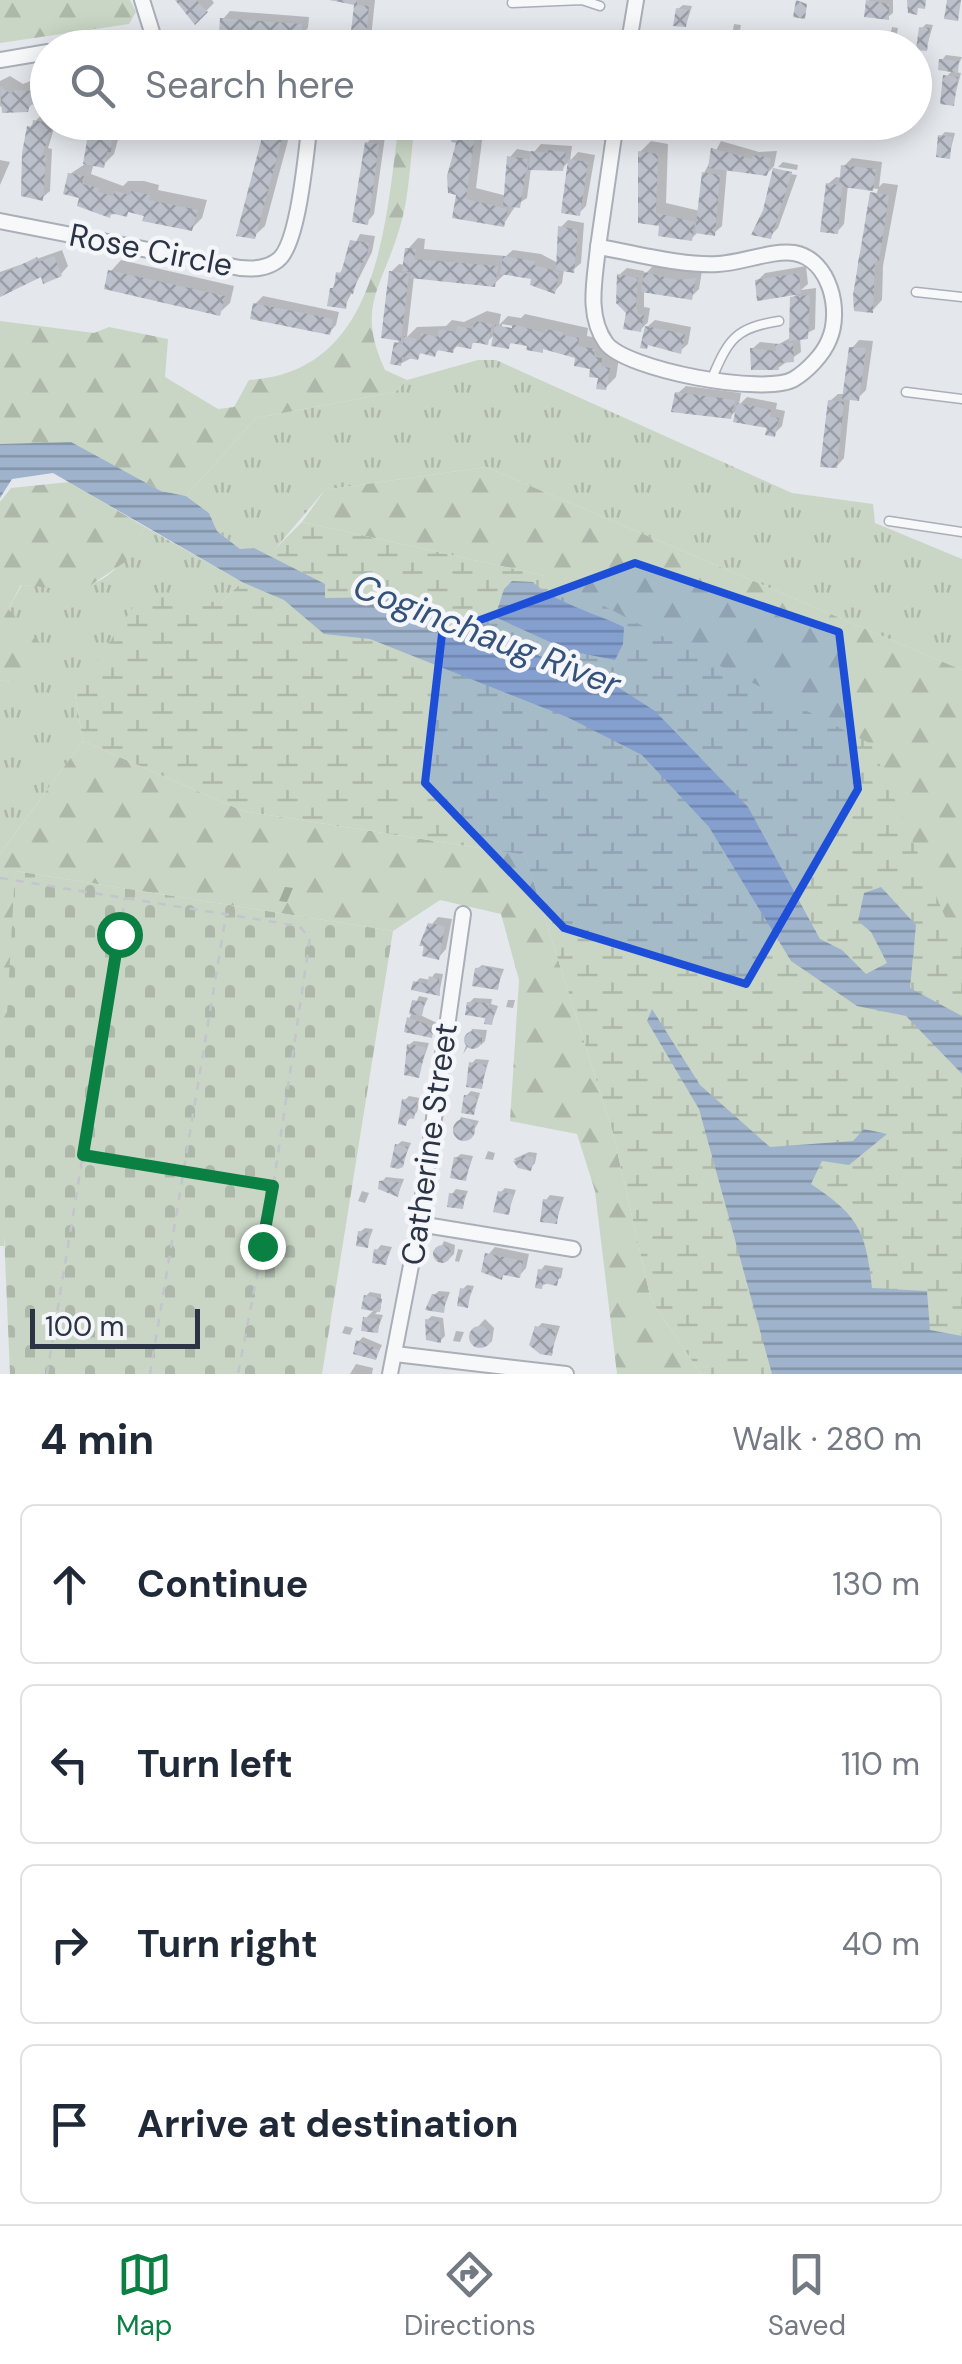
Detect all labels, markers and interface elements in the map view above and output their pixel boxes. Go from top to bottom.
search box [30,30,932,140]
icon: search [65,58,120,113]
text: Search here [145,60,355,110]
street label: Rose Circle [66,214,236,286]
water label: Coginchaug River [347,563,628,708]
route start [97,912,143,958]
street label: Catherine Street [391,1020,467,1268]
route end [240,1224,286,1270]
scale bar [30,1304,200,1348]
text: 100 m [45,1308,124,1345]
text: 4 min [40,1412,154,1467]
text: Walk · 280 m [732,1418,922,1460]
icon: ahead [42,1557,97,1612]
text: Continue [137,1559,308,1609]
text: 130 m [832,1563,920,1605]
icon: left [42,1737,97,1792]
text: Turn left [137,1739,293,1789]
text: 110 m [841,1743,920,1785]
icon: right [42,1917,97,1972]
text: Turn right [137,1919,318,1969]
text: 40 m [842,1923,920,1965]
icon: arrive [42,2097,97,2152]
text: Arrive at destination [137,2099,519,2149]
tab: Map [116,2247,172,2344]
tab: Directions [404,2247,536,2344]
tab: Saved [768,2247,846,2344]

